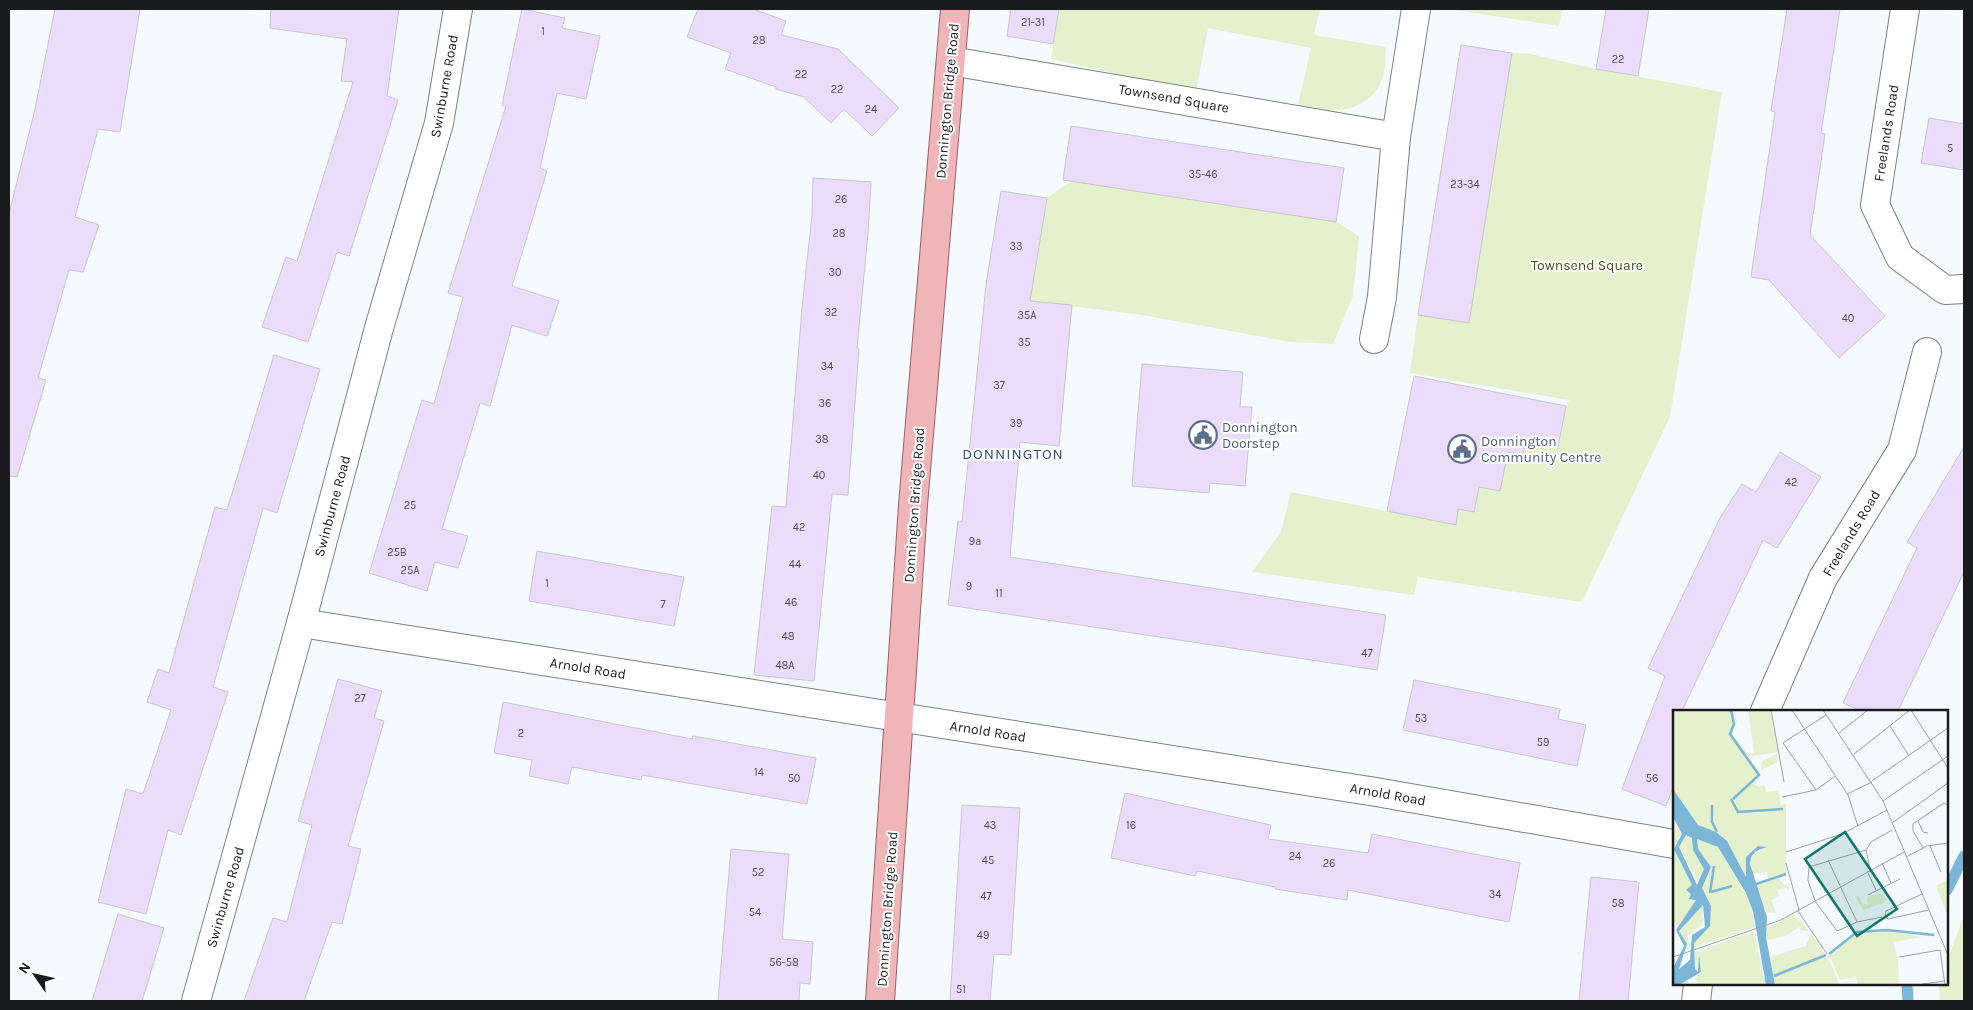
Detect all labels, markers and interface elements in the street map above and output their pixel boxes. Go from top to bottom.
house number: 21-31 [1021,16,1045,29]
street label: Donnington Bridge Road [932,23,963,179]
house number: 1 [541,25,545,38]
street label: Swinburne Road [427,33,462,139]
house number: 28 [752,34,766,47]
house number: 22 [1612,53,1624,66]
house number: 22 [795,68,807,81]
street label: Townsend Square [1117,80,1230,117]
house number: 22 [831,83,843,96]
street label: Freelands Road [1870,83,1903,183]
house number: 24 [865,103,877,116]
house number: 5 [1947,142,1953,155]
house number: 35-46 [1189,168,1217,181]
house number: 23-34 [1450,178,1480,191]
house number: 26 [835,193,847,206]
house number: 28 [832,227,846,240]
house number: 33 [1010,240,1023,253]
park label: Townsend Square [1531,257,1643,274]
house number: 30 [828,266,842,279]
house number: 32 [825,306,837,319]
house number: 35A [1017,309,1037,322]
house number: 40 [1842,312,1854,325]
house number: 35 [1018,336,1030,349]
house number: 34 [821,360,833,373]
house number: 37 [993,379,1005,392]
house number: 36 [819,397,831,410]
house number: 39 [1010,417,1022,430]
place label: Donnington Doorstep [1222,419,1298,452]
public building icon: Donnington Doorstep [1188,420,1218,450]
street label: Donnington Bridge Road [901,427,928,583]
house number: 38 [815,433,829,446]
place label: Donnington Community Centre [1481,433,1601,466]
public building icon: Donnington Community Centre [1447,434,1477,464]
district label: DONNINGTON [962,445,1064,463]
street label: Swinburne Road [311,454,354,559]
house number: 40 [813,469,825,482]
house number: 42 [1785,476,1797,489]
street label: Freelands Road [1819,487,1884,580]
house number: 25 [404,499,416,512]
house number: 42 [793,521,805,534]
house number: 9a [969,535,981,548]
house number: 25B [387,546,407,559]
house number: 44 [789,558,801,571]
house number: 25A [401,564,420,577]
house number: 1 [545,577,549,590]
house number: 9 [966,580,972,593]
house number: 11 [995,587,1003,600]
house number: 46 [785,596,797,609]
house number: 7 [660,598,666,611]
house number: 48 [782,630,795,643]
house number: 47 [1361,647,1373,660]
street label: Arnold Road [549,654,627,683]
house number: 48A [775,659,795,672]
house number: 27 [354,692,366,705]
inset map [1673,710,1948,985]
house number: 53 [1415,712,1427,725]
street label: Arnold Road [949,717,1027,746]
house number: 2 [518,727,524,740]
house number: 59 [1537,736,1549,749]
house number: 14 [754,766,764,779]
house number: 50 [788,772,800,785]
house number: 56 [1646,772,1658,785]
street label: Arnold Road [1349,779,1427,810]
house number: 43 [984,819,996,832]
house number: 16 [1126,819,1136,832]
street label: Donnington Bridge Road [874,831,901,987]
street label: Swinburne Road [203,845,248,950]
house number: 24 [1289,850,1301,863]
house number: 45 [982,854,994,867]
house number: 26 [1323,857,1335,870]
house number: 52 [752,866,764,879]
house number: 34 [1489,888,1501,901]
house number: 47 [980,890,992,903]
house number: 58 [1612,897,1625,910]
house number: 54 [749,906,761,919]
house number: 49 [977,929,989,942]
north arrow [10,950,60,1000]
house number: 56-58 [769,956,799,969]
text: N [15,959,34,977]
house number: 51 [956,983,966,996]

